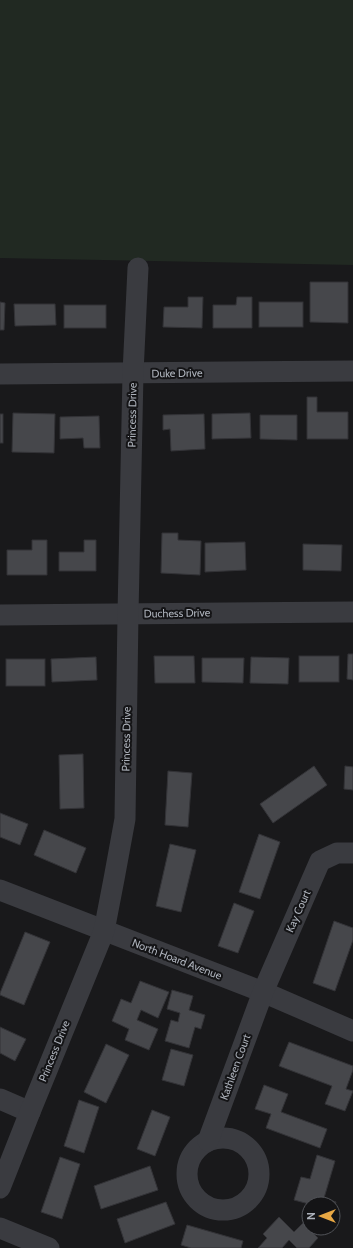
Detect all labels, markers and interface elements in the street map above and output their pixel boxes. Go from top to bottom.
street label: Duke Drive [151,366,203,380]
street label: Princess Drive [124,382,140,448]
street label: Duchess Drive [144,605,211,621]
street label: Princess Drive [118,706,134,772]
street label: Kay Court [282,887,314,934]
street label: North Hoard Avenue [130,935,224,983]
street label: Princess Drive [35,1018,73,1084]
street label: Kathleen Court [217,1032,253,1102]
north arrow [301,1196,341,1236]
text: N [304,1212,318,1220]

